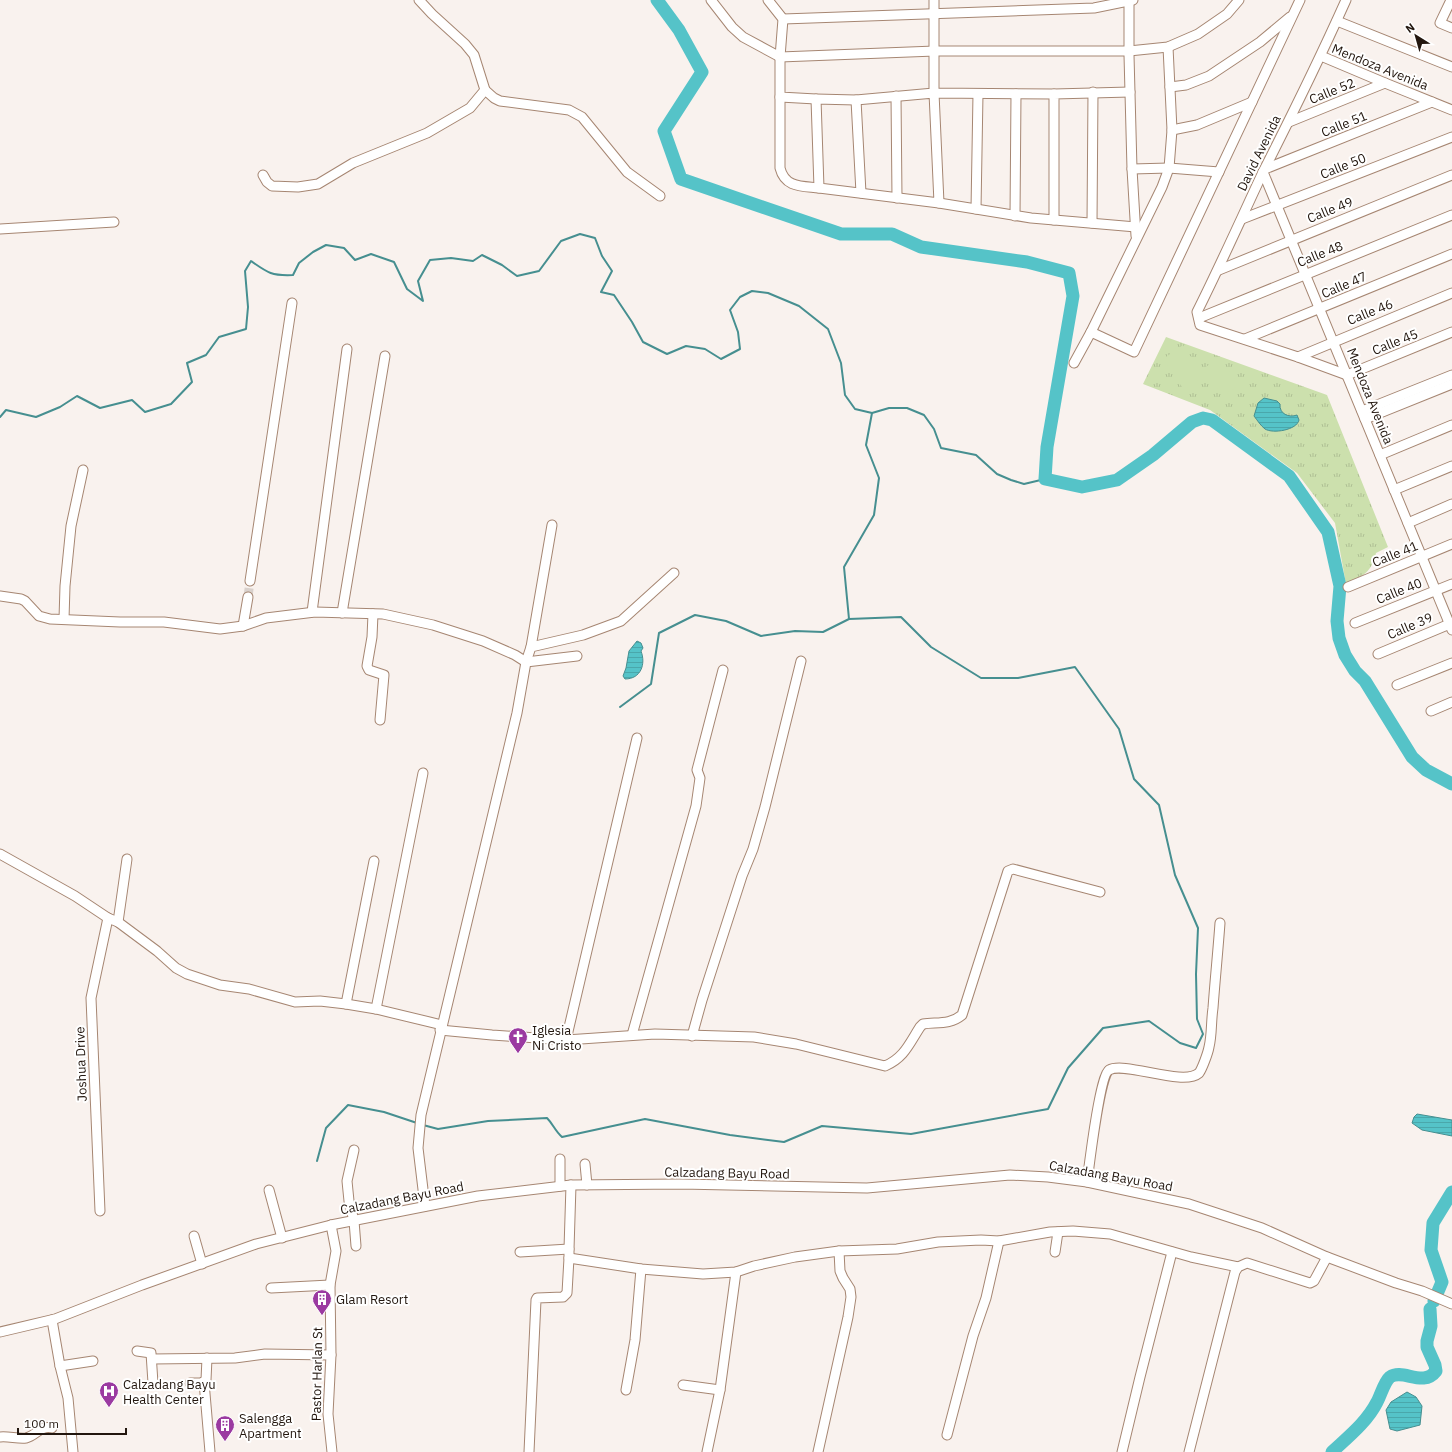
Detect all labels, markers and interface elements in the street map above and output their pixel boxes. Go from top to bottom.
north arrow [1396,16,1436,56]
text: N [1403,20,1417,36]
street label: Mendoza Avenida [1329,40,1431,94]
street label: Calle 52 [1307,74,1357,108]
street label: Calle 51 [1319,107,1370,141]
street label: David Avenida [1233,112,1285,194]
street label: Calle 50 [1318,149,1369,183]
street label: Calle 49 [1305,193,1355,227]
street label: Calle 48 [1295,237,1346,271]
street label: Calle 47 [1319,268,1369,302]
street label: Calle 46 [1345,295,1395,329]
street label: Calle 45 [1370,325,1420,359]
street label: Mendoza Avenida [1343,345,1397,447]
street label: Calle 41 [1370,537,1421,571]
street label: Calle 40 [1374,574,1425,608]
street label: Calle 39 [1385,609,1435,643]
place label: Iglesia Ni Cristo [532,1022,582,1054]
street label: Joshua Drive [71,1026,91,1102]
church icon: Iglesia Ni Cristo [507,1026,529,1054]
street label: Calzadang Bayu Road [1048,1157,1174,1195]
street label: Calzadang Bayu Road [664,1163,790,1183]
street label: Calzadang Bayu Road [339,1178,465,1218]
building icon: Glam Resort [311,1288,333,1316]
place label: Glam Resort [336,1291,408,1308]
street label: Pastor Harlan St [308,1327,326,1421]
place label: Calzadang Bayu Health Center [123,1376,216,1408]
hospital icon: Calzadang Bayu Health Center [98,1380,120,1408]
scale bar [18,1410,126,1436]
place label: Salengga Apartment [239,1410,302,1442]
building icon: Salengga Apartment [214,1414,236,1442]
text: 100 m [24,1416,59,1431]

